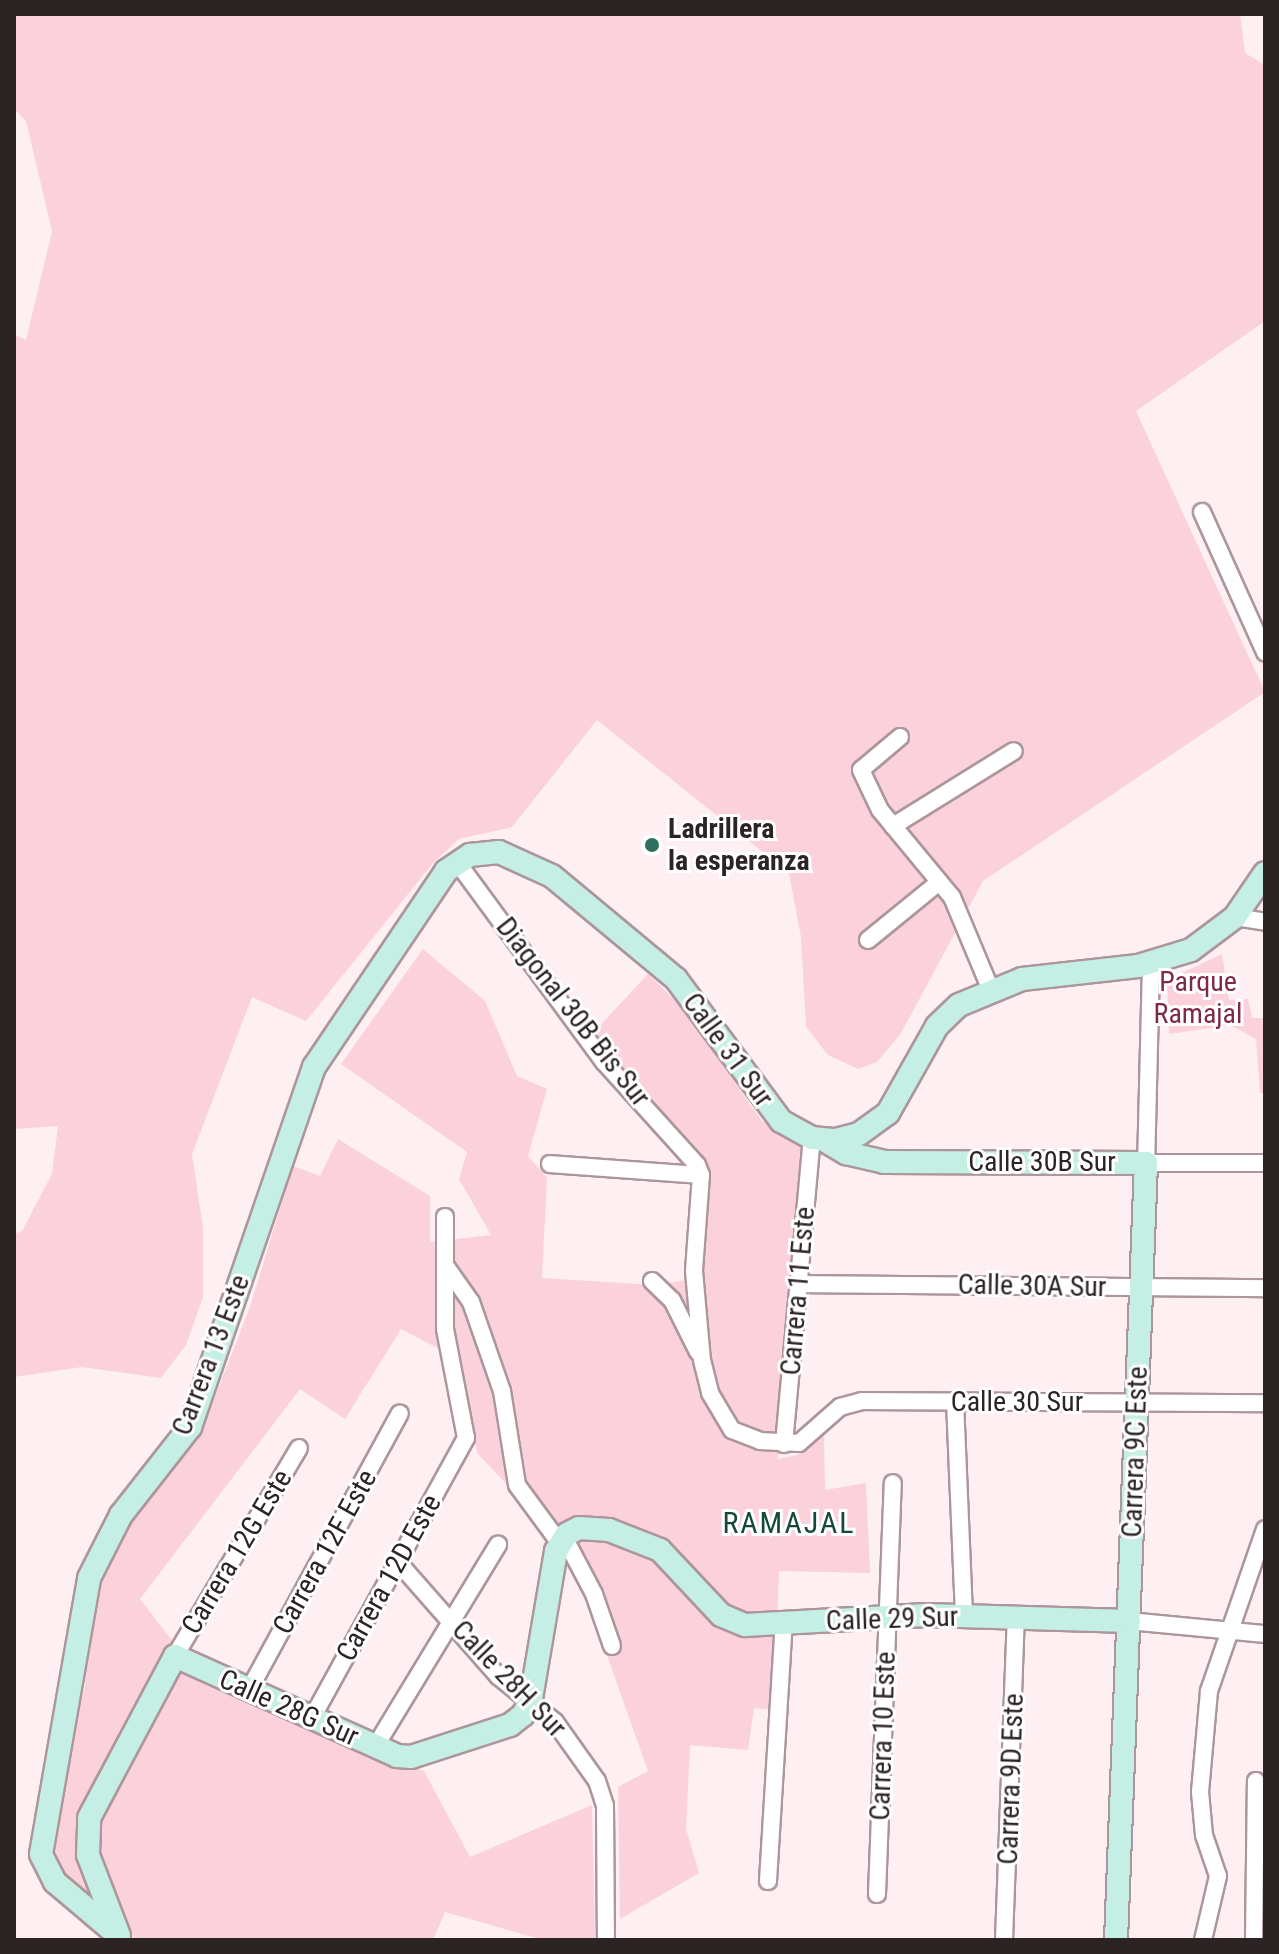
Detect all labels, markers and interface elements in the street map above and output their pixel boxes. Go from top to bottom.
place label: Ladrillera la esperanza [668,812,810,878]
marker: Ladrillera la esperanza [643,836,661,854]
street label: Diagonal 30B Bis Sur [489,911,657,1113]
park label: Parque Ramajal [1154,965,1242,1031]
street label: Calle 31 Sur [676,987,780,1113]
street label: Calle 30B Sur [968,1145,1116,1179]
street label: Carrera 11 Este [774,1205,822,1377]
street label: Calle 30A Sur [957,1268,1107,1304]
street label: Carrera 13 Este [165,1270,257,1440]
street label: Carrera 9C Este [1115,1366,1155,1538]
street label: Calle 30 Sur [951,1385,1083,1419]
street label: Carrera 12G Este [175,1464,299,1640]
street label: Carrera 12F Este [266,1464,384,1640]
street label: Carrera 12D Este [329,1489,449,1667]
district label: RAMAJAL [722,1505,856,1541]
street label: Calle 29 Sur [825,1600,959,1638]
street label: Calle 28H Sur [445,1613,573,1745]
street label: Carrera 10 Este [863,1651,903,1821]
street label: Calle 28G Sur [214,1662,364,1754]
street label: Carrera 9D Este [991,1693,1031,1865]

